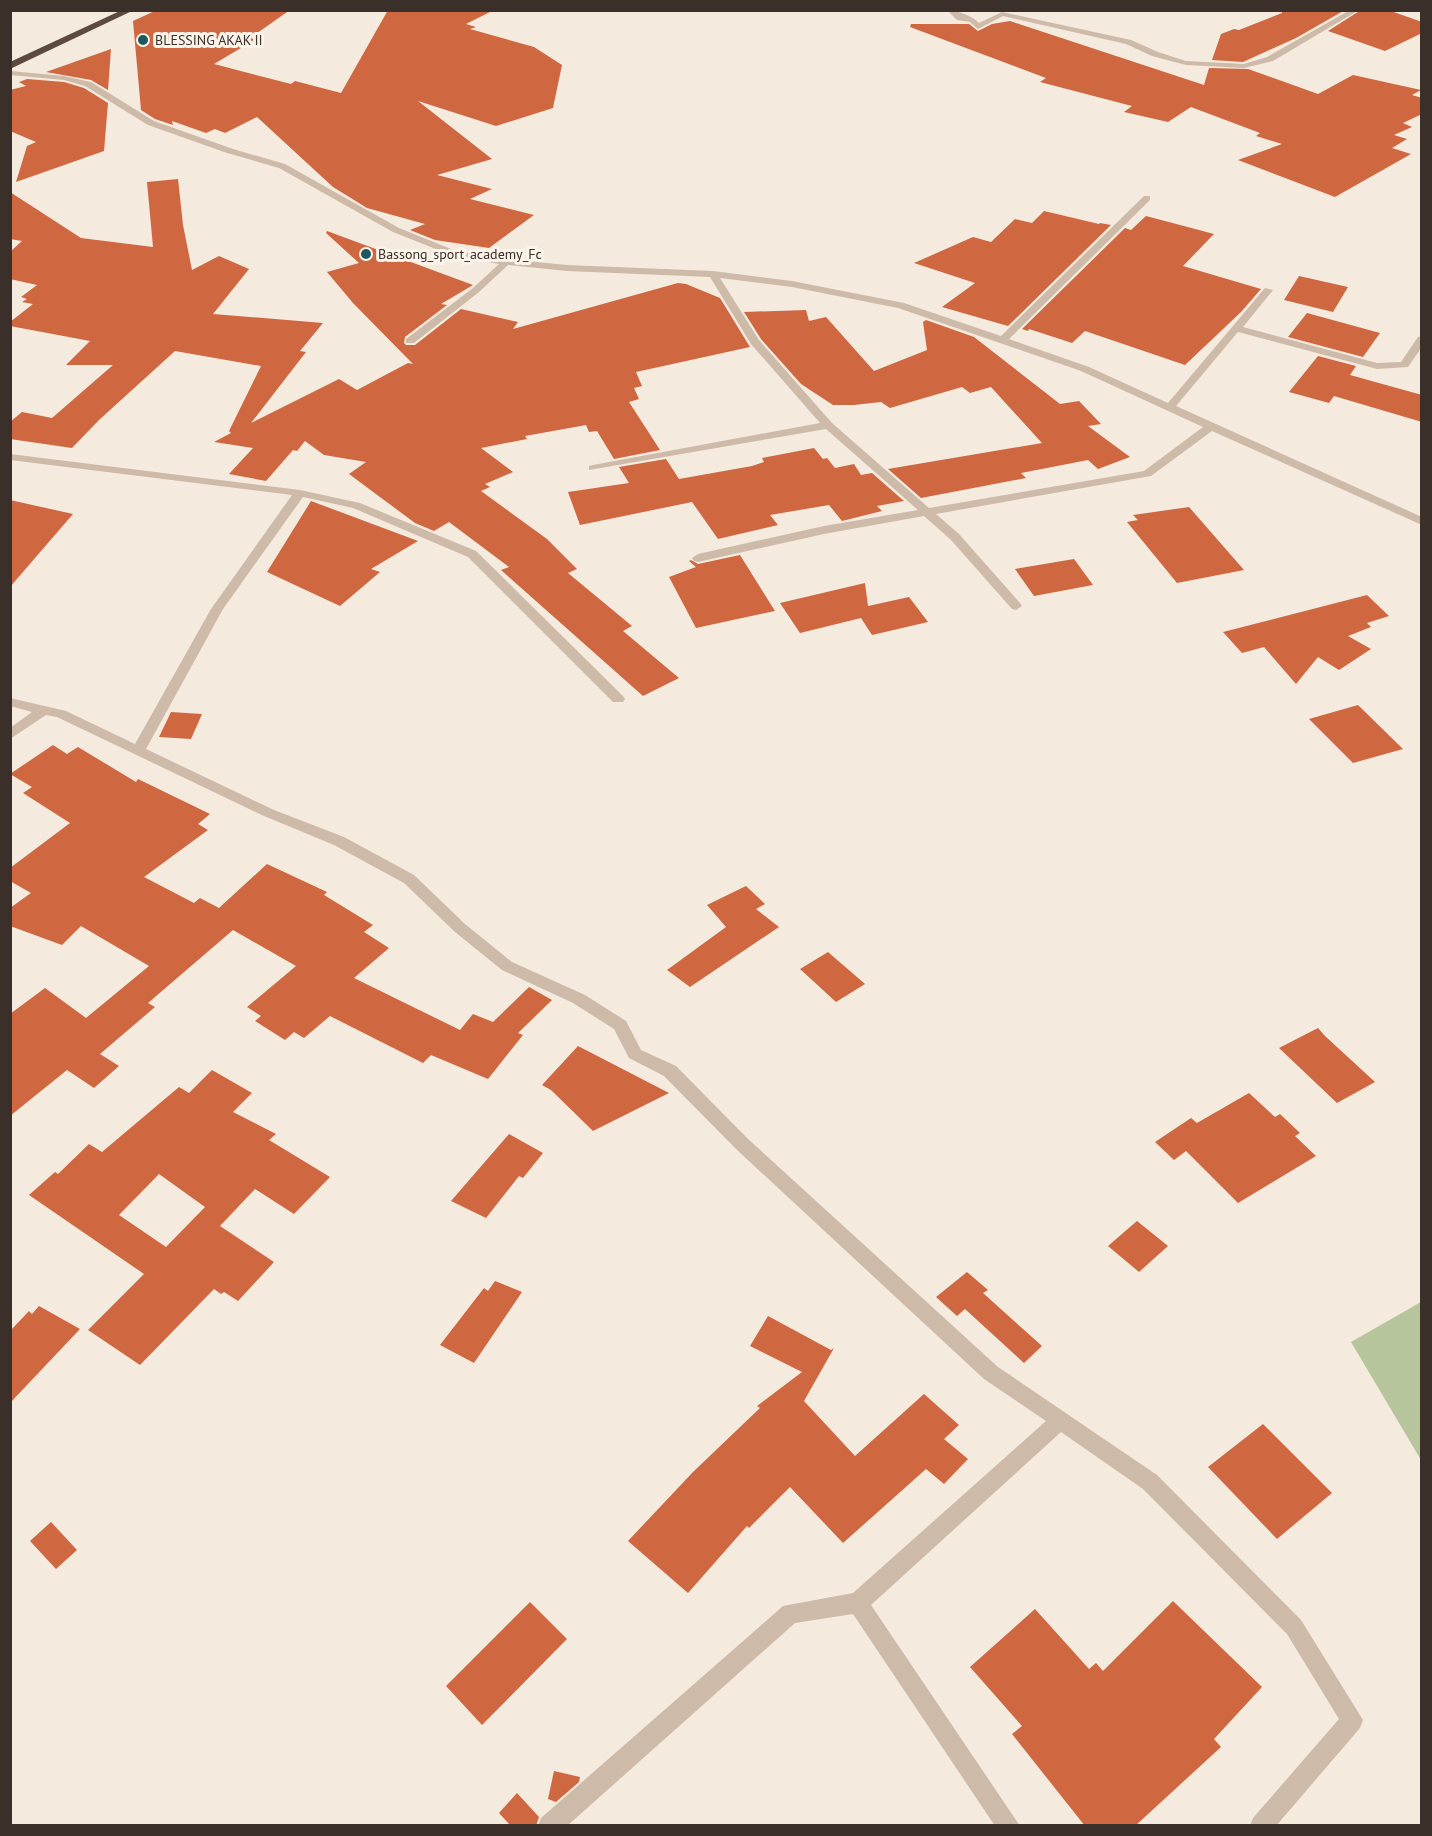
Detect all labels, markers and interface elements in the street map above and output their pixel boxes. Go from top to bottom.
place label: BLESSING AKAK II [155,31,263,49]
marker: BLESSING AKAK II [136,33,150,47]
place label: Bassong_sport_academy_Fc [378,245,542,263]
marker: Bassong_sport_academy_Fc [359,247,373,261]

